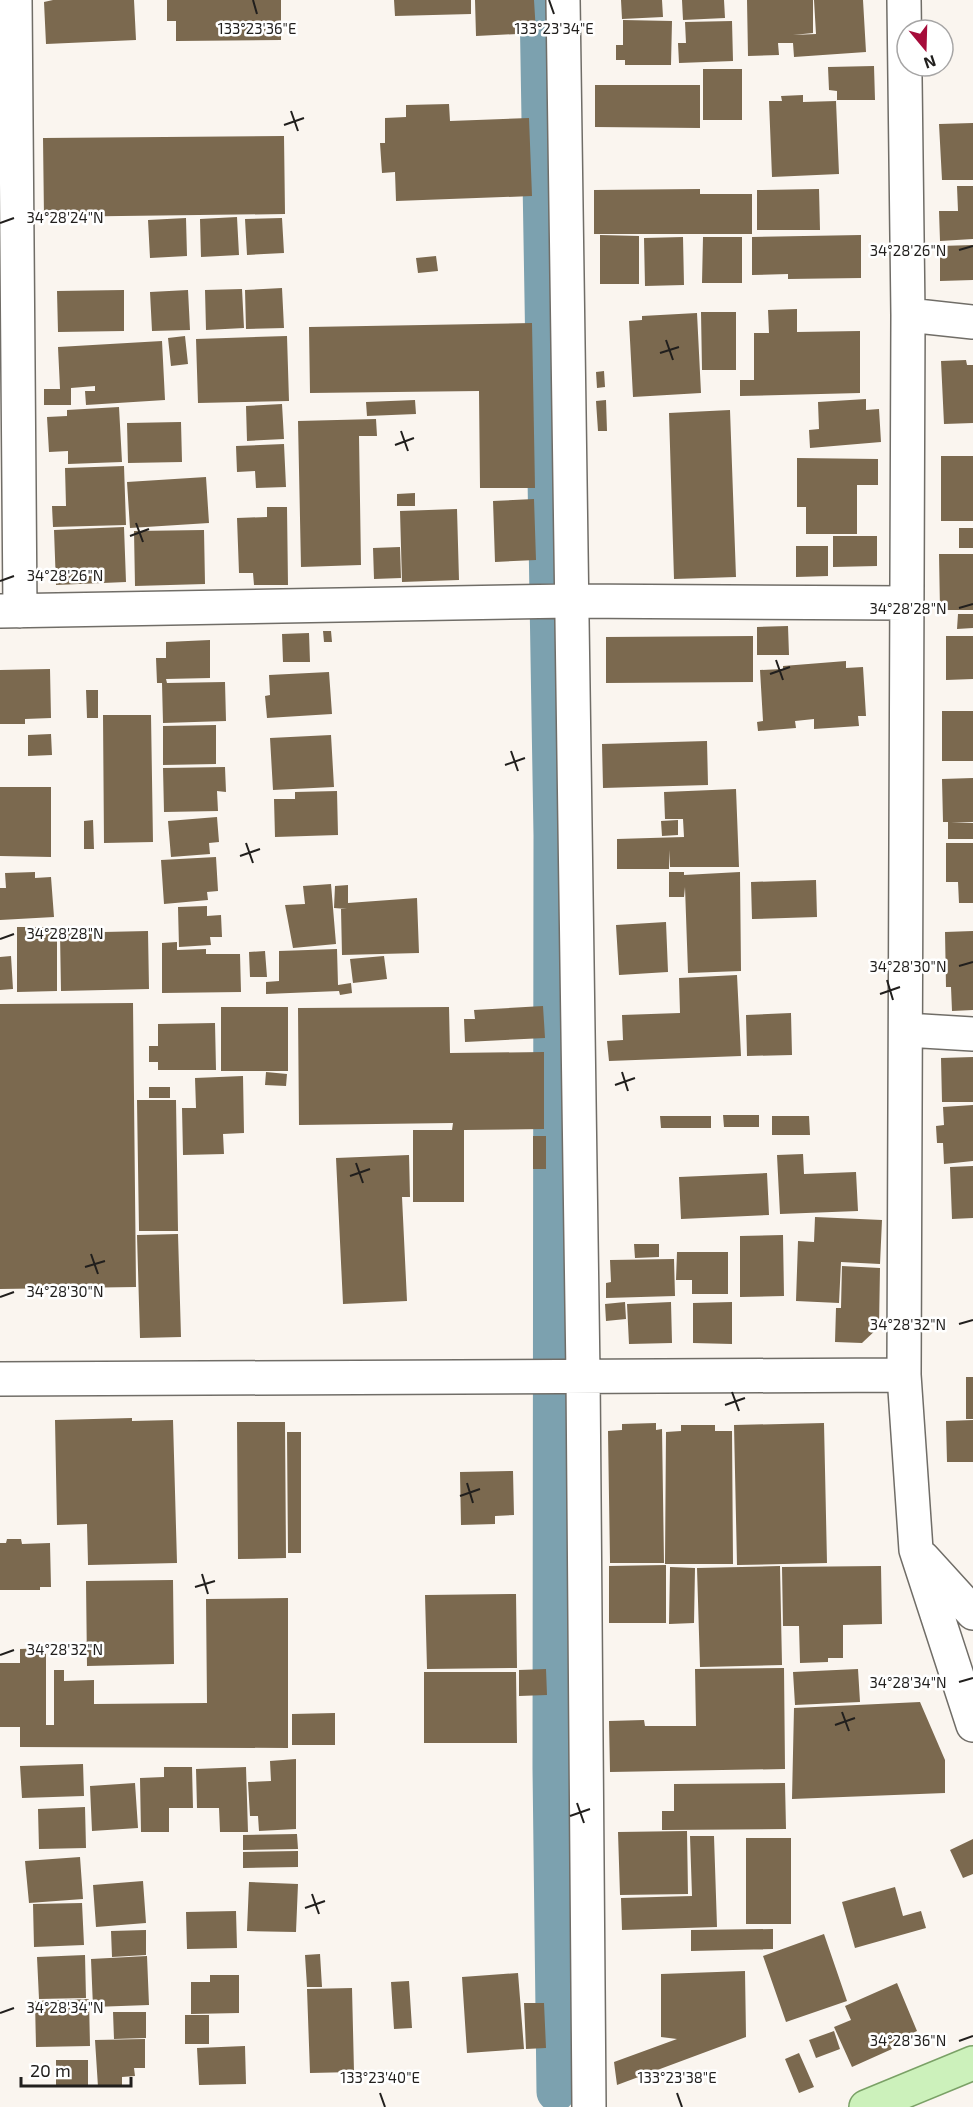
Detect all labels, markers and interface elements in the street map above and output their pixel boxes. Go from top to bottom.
north arrow [895,18,955,78]
text: 133°23'36"E [218,19,296,37]
text: 133°23'34"E [514,19,594,37]
text: N [921,52,939,74]
text: 34°28'24"N [26,208,104,226]
text: 34°28'26"N [870,241,946,259]
text: 34°28'26"N [27,566,103,584]
text: 34°28'28"N [869,599,947,617]
text: 34°28'28"N [26,924,104,942]
text: 34°28'30"N [870,957,946,975]
text: 34°28'30"N [27,1282,103,1300]
text: 34°28'32"N [870,1315,946,1333]
text: 34°28'32"N [27,1640,103,1658]
text: 34°28'34"N [869,1673,947,1691]
text: 34°28'34"N [26,1998,104,2016]
text: 34°28'36"N [870,2031,946,2049]
scale bar [21,2050,130,2088]
text: 20 m [30,2059,71,2081]
text: 133°23'40"E [340,2068,420,2086]
text: 133°23'38"E [637,2068,717,2086]

